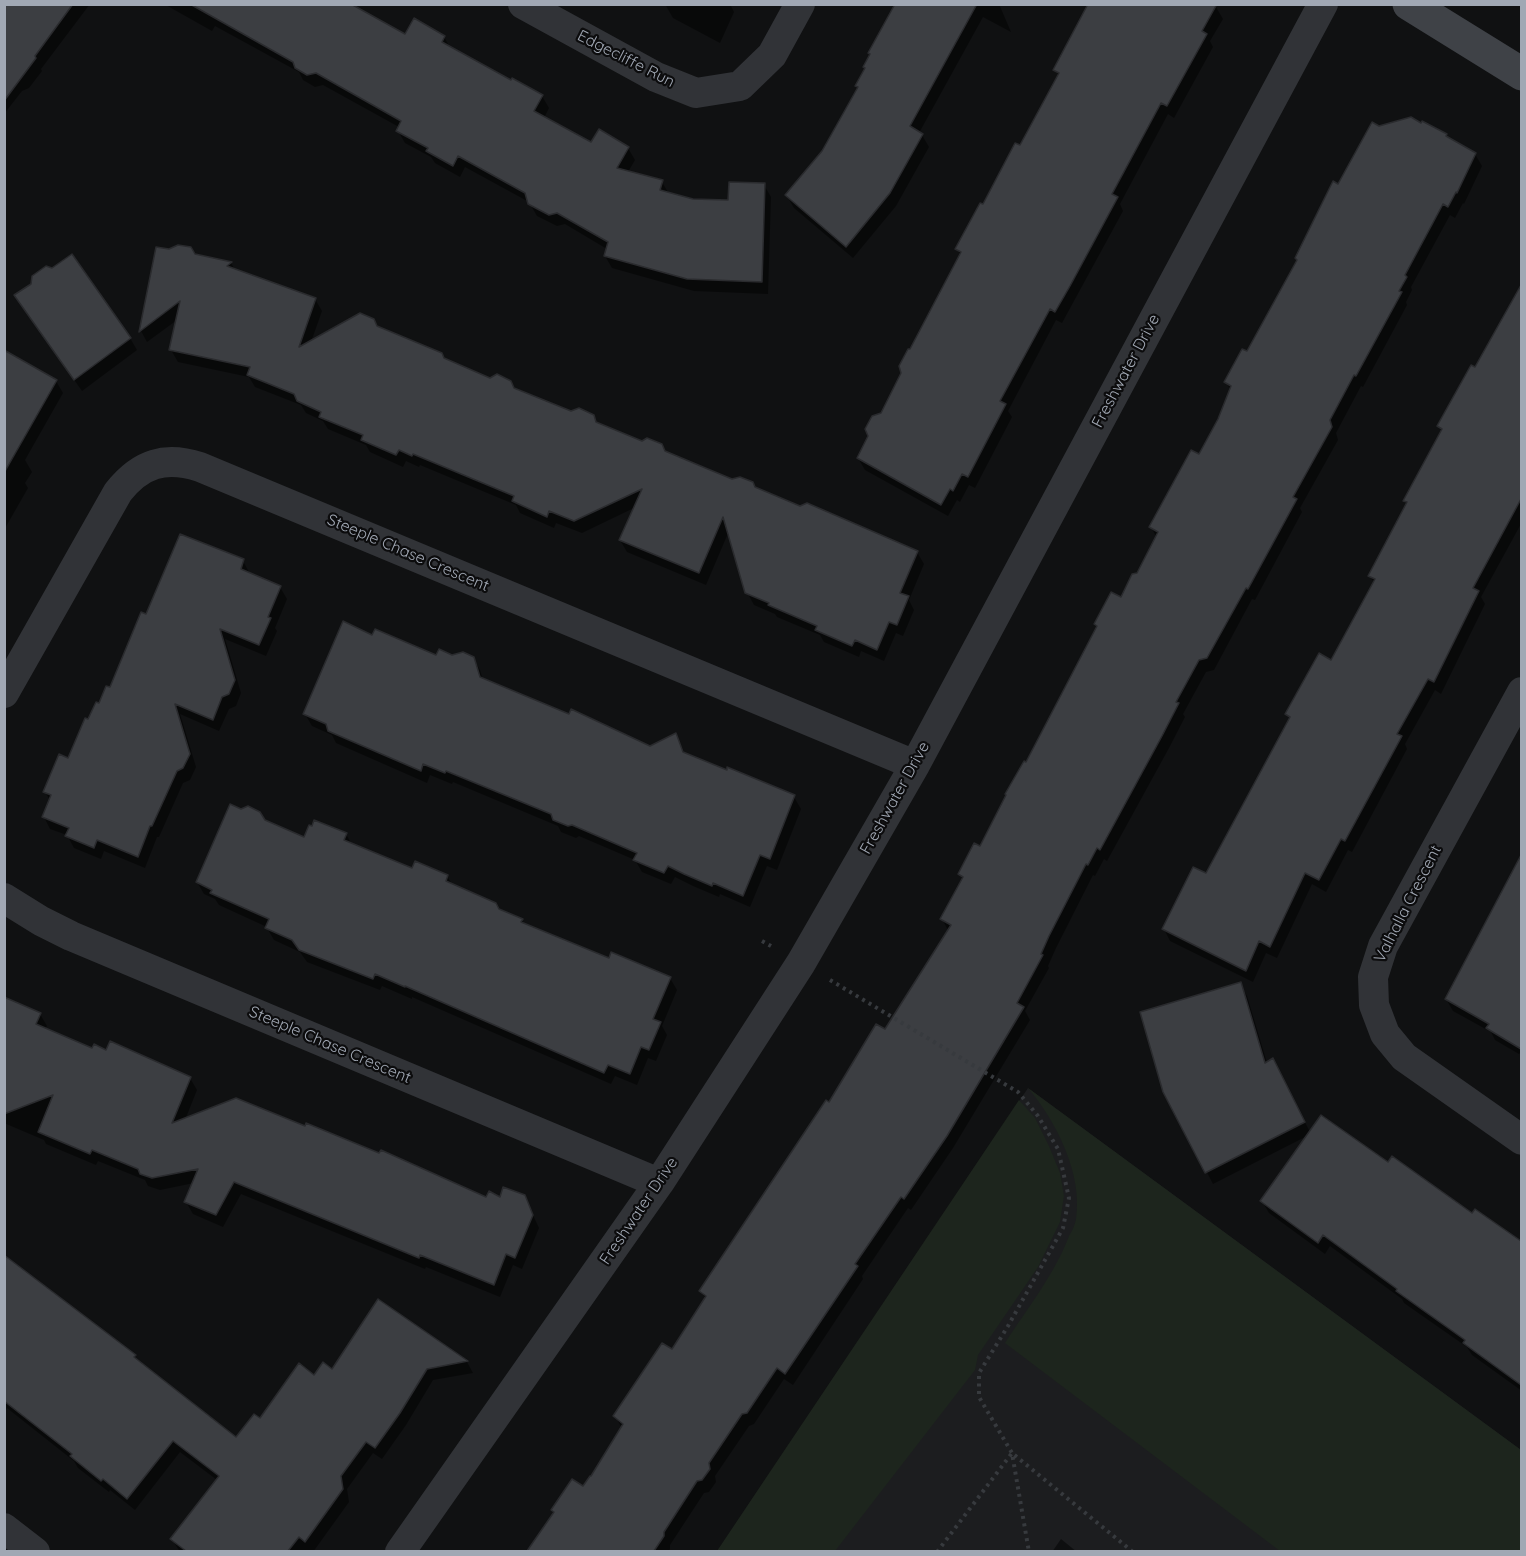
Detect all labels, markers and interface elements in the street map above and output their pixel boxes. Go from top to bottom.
street label: Edgecliffe Run [574,26,678,92]
street label: Freshwater Drive [1088,311,1164,431]
street label: Steeple Chase Crescent [324,510,492,596]
street label: Freshwater Drive [856,738,934,858]
street label: Valhalla Crescent [1370,842,1446,966]
street label: Steeple Chase Crescent [246,1002,414,1088]
street label: Freshwater Drive [596,1154,682,1268]

